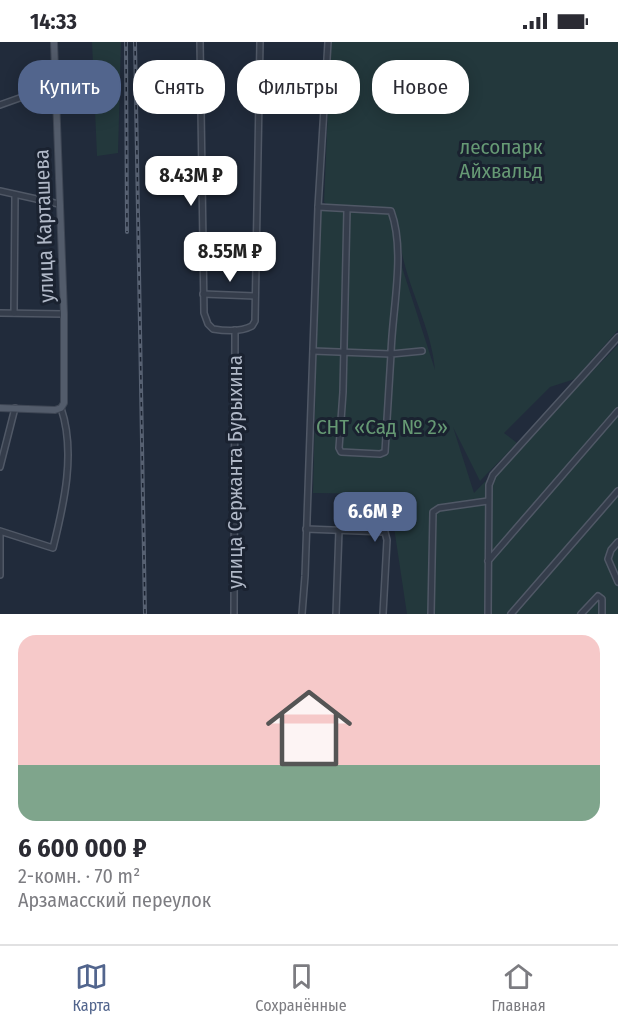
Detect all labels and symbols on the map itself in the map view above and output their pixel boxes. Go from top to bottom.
park label: лесопарк Айхвальд [459,134,543,184]
street label: улица Карташева [28,149,60,303]
pin: 8.43M ₽ [136,156,246,207]
pin: 8.55M ₽ [175,232,285,283]
street label: улица Сержанта Бурыхина [222,355,248,589]
park label: СНТ «Сад № 2» [316,414,448,440]
pin: 6.6M ₽ [326,492,424,543]

